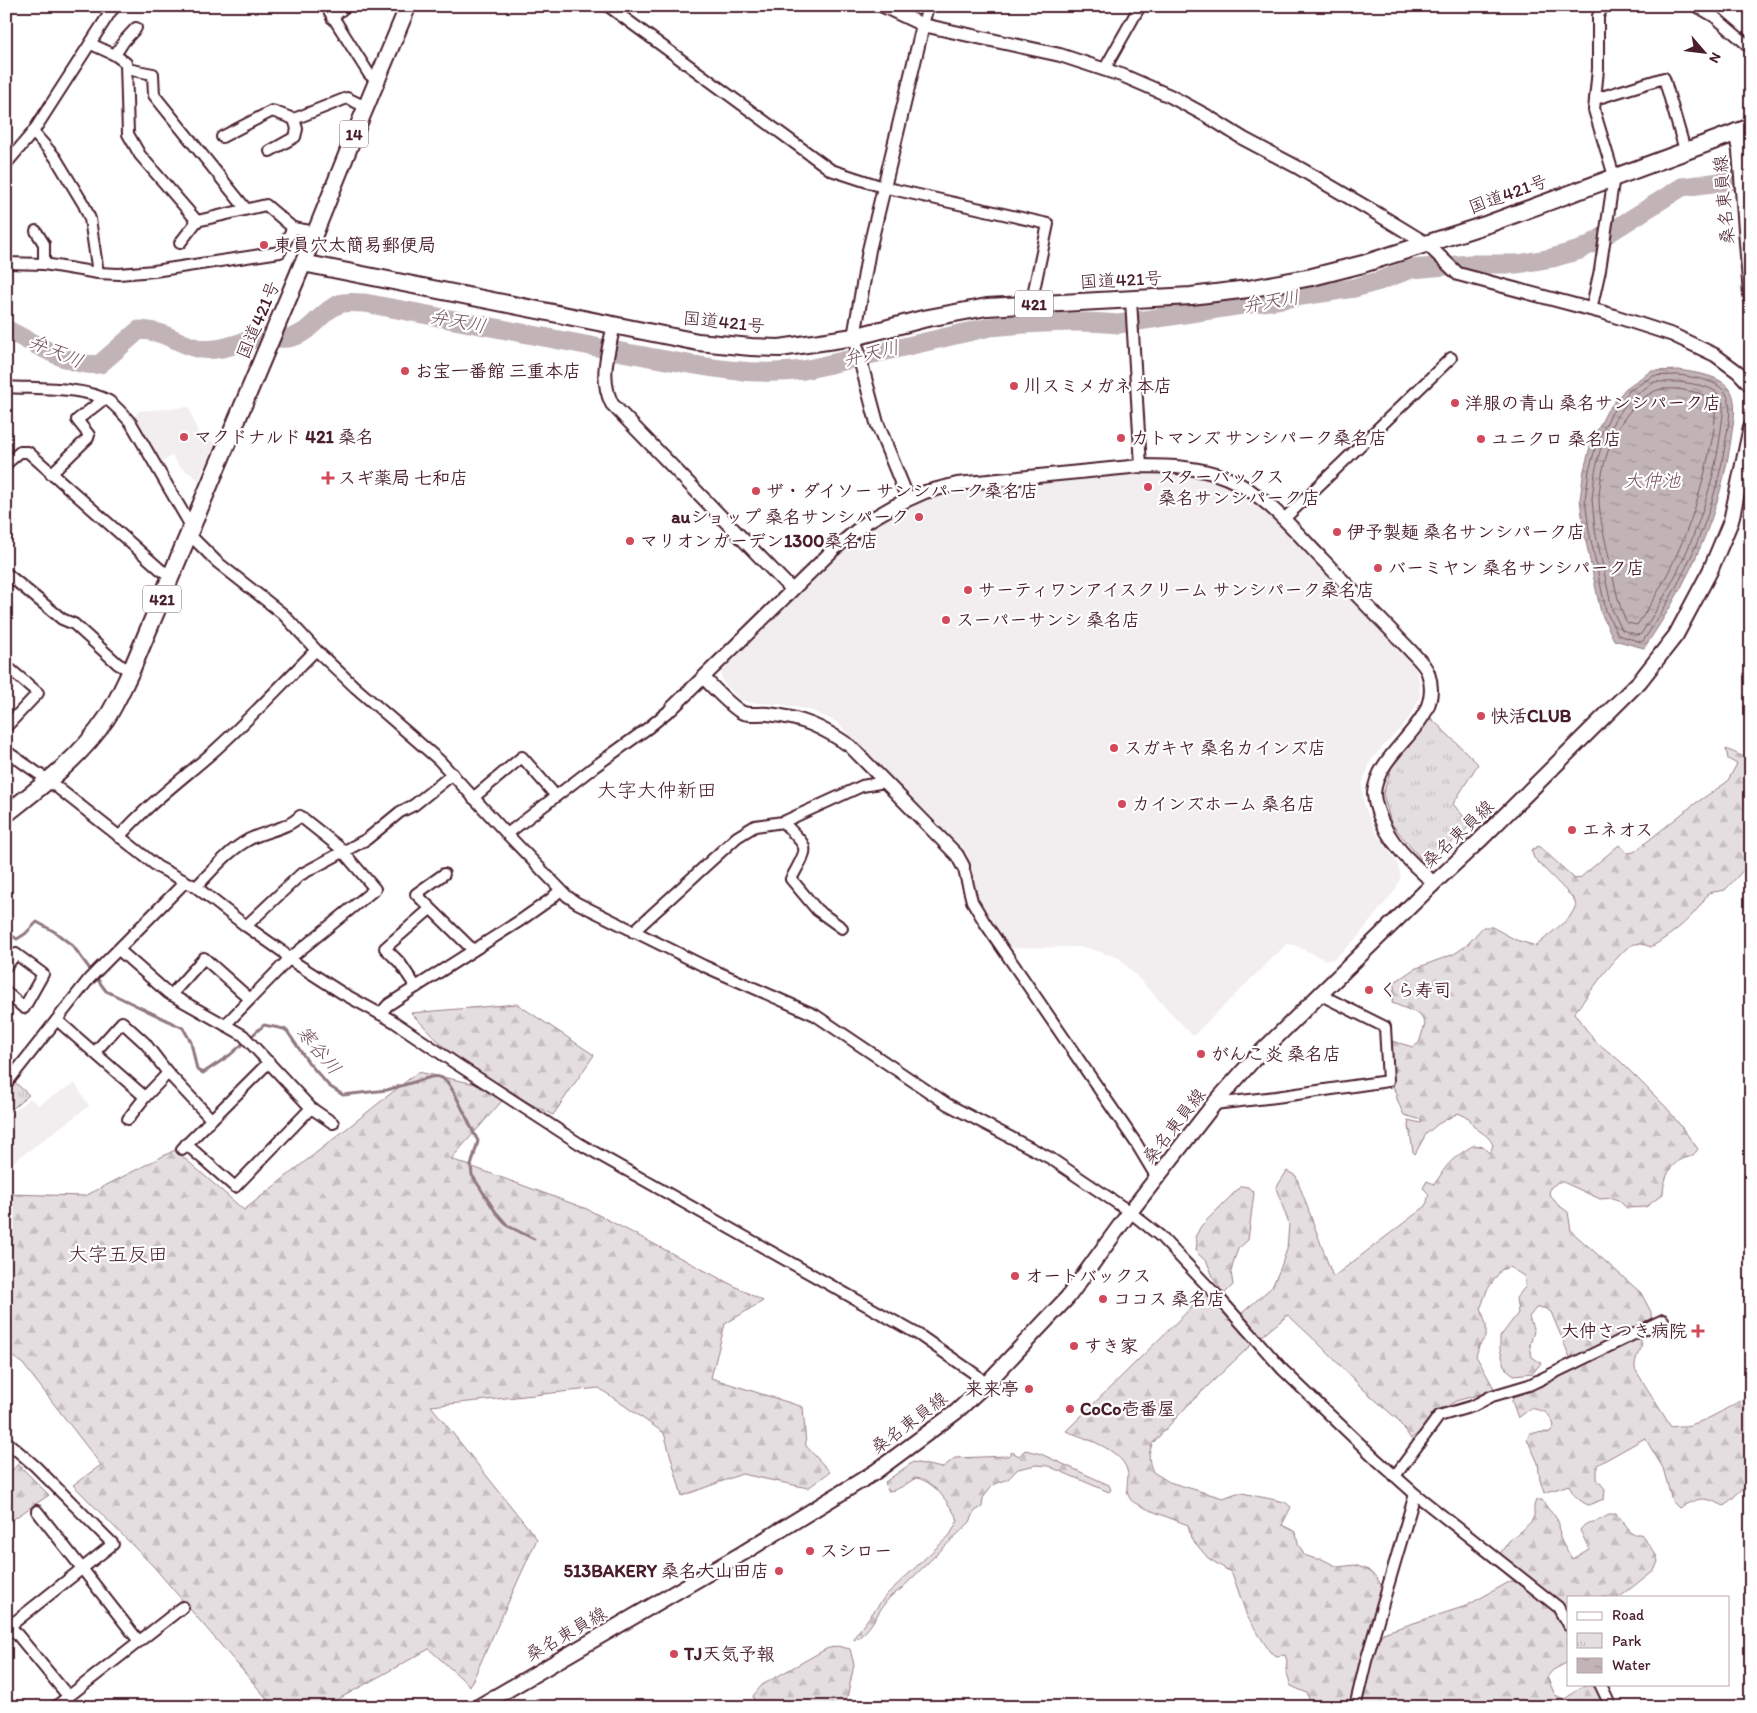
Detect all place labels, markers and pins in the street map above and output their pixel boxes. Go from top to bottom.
place label: 東員穴太簡易郵便局 [274,234,436,256]
marker: 東員穴太簡易郵便局 [258,239,270,251]
place label: お宝一番館 三重本店 [415,360,581,382]
marker: お宝一番館 三重本店 [399,365,411,377]
place label: 川スミメガネ 本店 [1024,375,1172,397]
marker: 川スミメガネ 本店 [1008,380,1020,392]
place label: 洋服の青山 桑名サンシパーク店 [1465,392,1721,414]
marker: 洋服の青山 桑名サンシパーク店 [1449,397,1461,409]
place label: マクドナルド 421 桑名 [194,426,374,448]
place label: カトマンズ サンシパーク桑名店 [1131,427,1387,449]
place label: ユニクロ 桑名店 [1491,428,1621,450]
marker: マクドナルド 421 桑名 [178,431,190,443]
marker: カトマンズ サンシパーク桑名店 [1115,432,1127,444]
marker: ユニクロ 桑名店 [1475,433,1487,445]
place label: スターバックス 桑名サンシパーク店 [1158,466,1320,509]
place label: スギ薬局 七和店 [338,467,468,489]
marker: スギ薬局 七和店 [322,472,334,484]
place label: ザ・ダイソー サンシパーク桑名店 [766,480,1038,502]
marker: スターバックス 桑名サンシパーク店 [1142,481,1154,493]
marker: ザ・ダイソー サンシパーク桑名店 [750,485,762,497]
place label: auショップ 桑名サンシパーク [671,506,909,528]
marker: auショップ 桑名サンシパーク [913,511,925,523]
place label: 伊予製麺 桑名サンシパーク店 [1347,521,1585,543]
marker: 伊予製麺 桑名サンシパーク店 [1331,526,1343,538]
place label: マリオンガーデン1300桑名店 [640,530,878,552]
marker: マリオンガーデン1300桑名店 [624,535,636,547]
place label: バーミヤン 桑名サンシパーク店 [1388,557,1644,579]
marker: バーミヤン 桑名サンシパーク店 [1372,562,1384,574]
place label: サーティワンアイスクリーム サンシパーク桑名店 [978,579,1374,601]
marker: サーティワンアイスクリーム サンシパーク桑名店 [962,584,974,596]
place label: スーパーサンシ 桑名店 [956,609,1140,631]
marker: スーパーサンシ 桑名店 [940,614,952,626]
place label: 快活CLUB [1491,705,1572,727]
marker: 快活CLUB [1475,710,1487,722]
place label: スガキヤ 桑名カインズ店 [1124,737,1326,759]
marker: スガキヤ 桑名カインズ店 [1108,742,1120,754]
place label: カインズホーム 桑名店 [1132,793,1315,815]
marker: カインズホーム 桑名店 [1116,798,1128,810]
place label: エネオス [1582,819,1653,841]
marker: エネオス [1566,824,1578,836]
place label: くら寿司 [1379,979,1451,1001]
marker: くら寿司 [1363,984,1375,996]
place label: がんこ炎 桑名店 [1211,1043,1341,1065]
marker: がんこ炎 桑名店 [1195,1048,1207,1060]
place label: オートバックス [1025,1265,1151,1287]
marker: オートバックス [1009,1270,1021,1282]
place label: ココス 桑名店 [1113,1288,1225,1310]
marker: ココス 桑名店 [1097,1293,1109,1305]
place label: 大仲さつき病院 [1561,1320,1687,1342]
marker: 大仲さつき病院 [1691,1324,1705,1338]
place label: すき家 [1084,1335,1138,1357]
marker: すき家 [1068,1340,1080,1352]
place label: 来来亭 [965,1378,1019,1400]
marker: 来来亭 [1023,1383,1035,1395]
place label: CoCo壱番屋 [1080,1398,1176,1420]
marker: CoCo壱番屋 [1064,1403,1076,1415]
place label: スシロー [820,1540,892,1562]
marker: スシロー [804,1545,816,1557]
place label: 513BAKERY 桑名大山田店 [564,1560,769,1582]
marker: 513BAKERY 桑名大山田店 [773,1565,785,1577]
place label: TJ天気予報 [683,1643,774,1665]
marker: TJ天気予報 [668,1648,680,1660]

